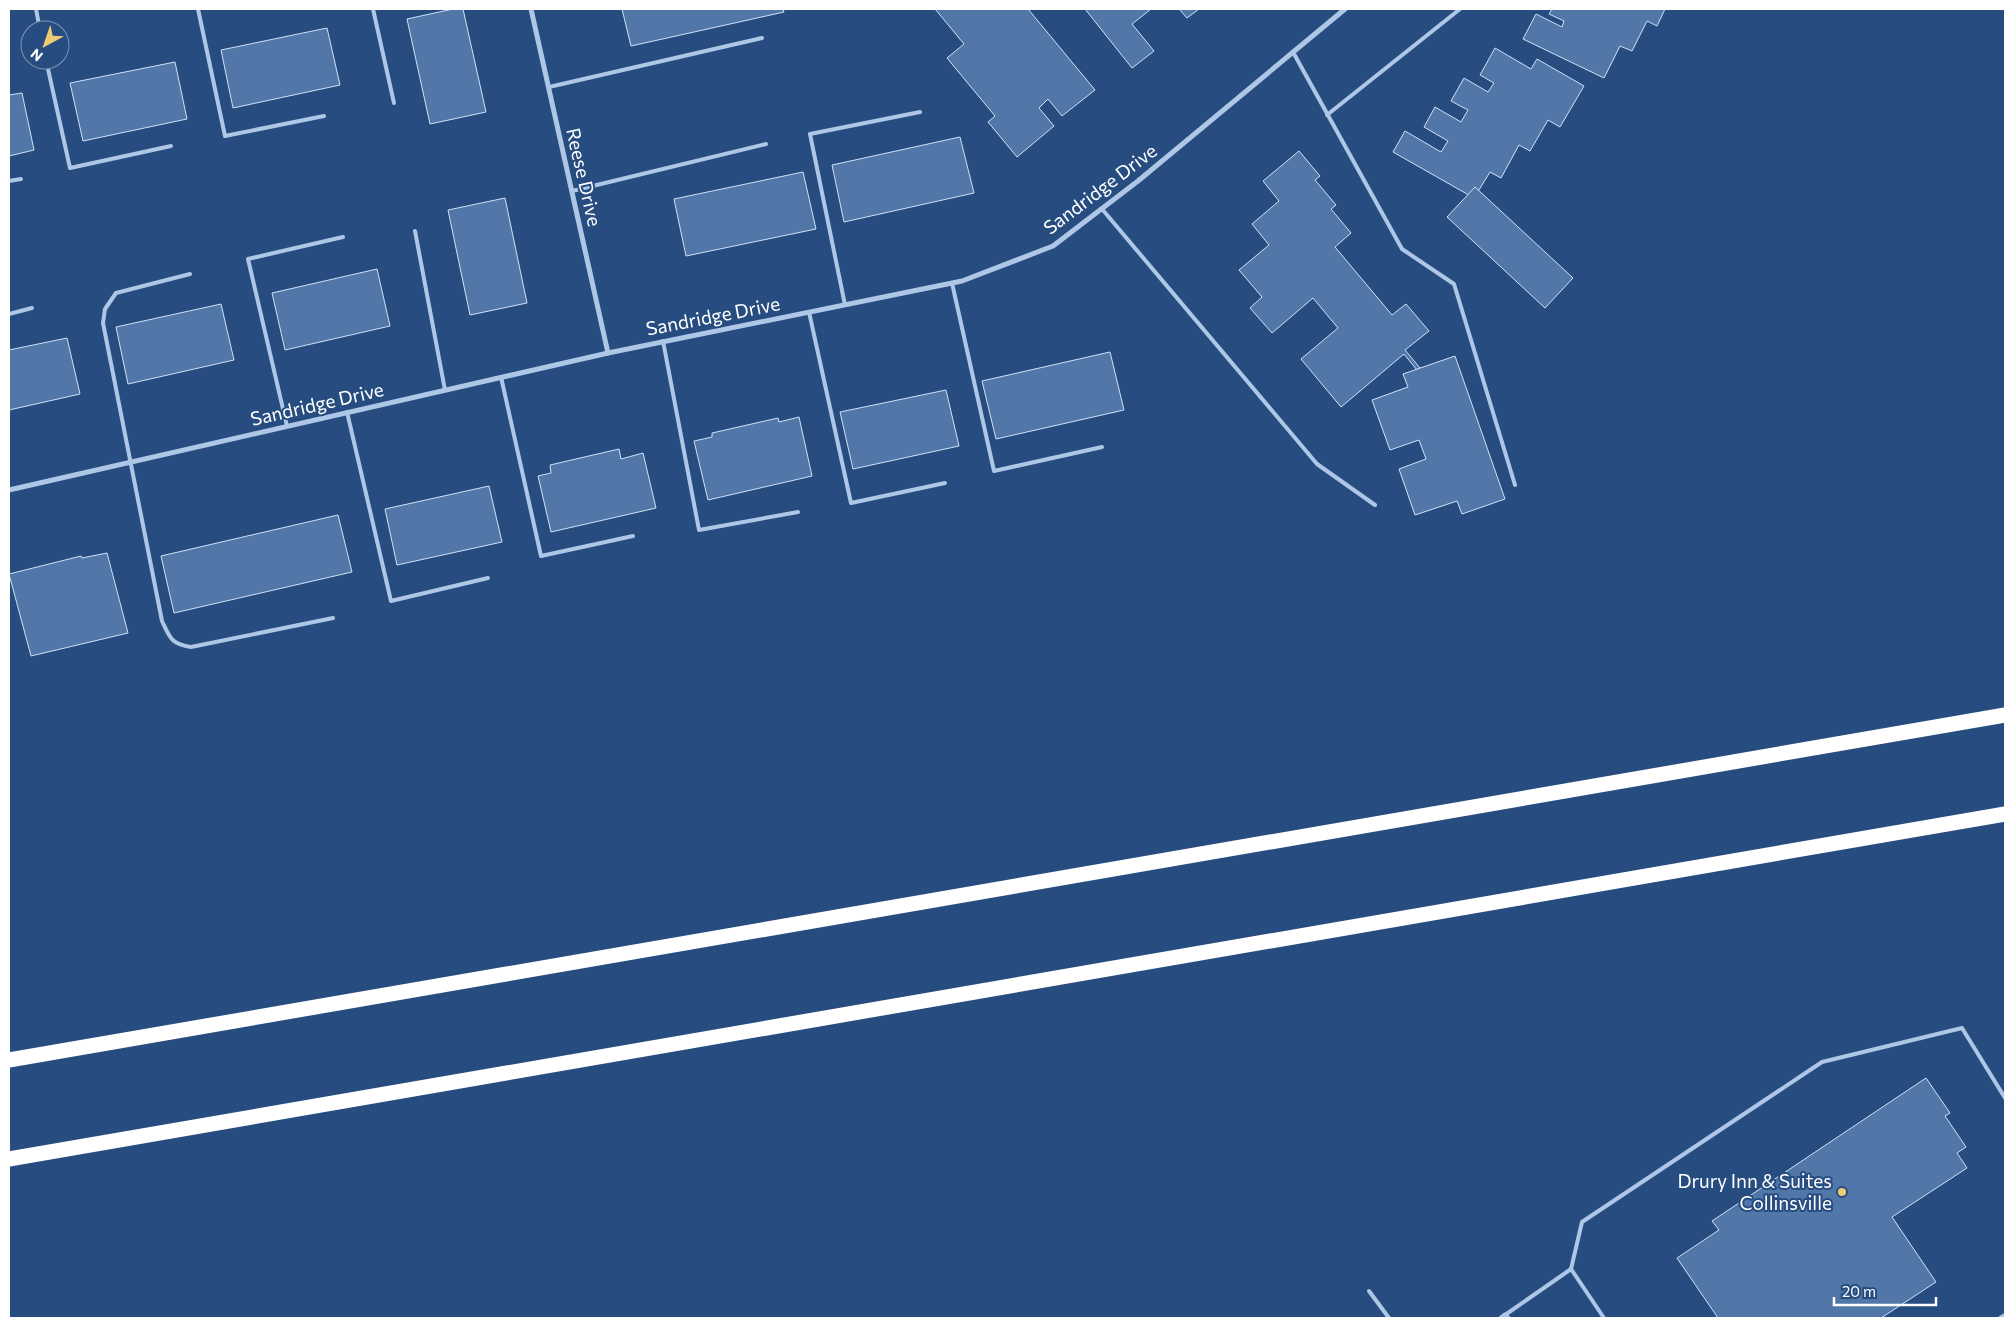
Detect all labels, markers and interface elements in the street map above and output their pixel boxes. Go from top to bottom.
north arrow [20,20,70,70]
text: N [27,45,46,65]
street label: Reese Drive [562,125,607,228]
street label: Sandridge Drive [1038,138,1161,239]
street label: Sandridge Drive [644,291,782,340]
street label: Sandridge Drive [248,377,386,430]
place label: Drury Inn & Suites Collinsville [1677,1169,1832,1214]
marker: Drury Inn & Suites Collinsville [1836,1186,1848,1198]
scale bar [1834,1274,1936,1306]
text: 20 m [1842,1282,1876,1300]

